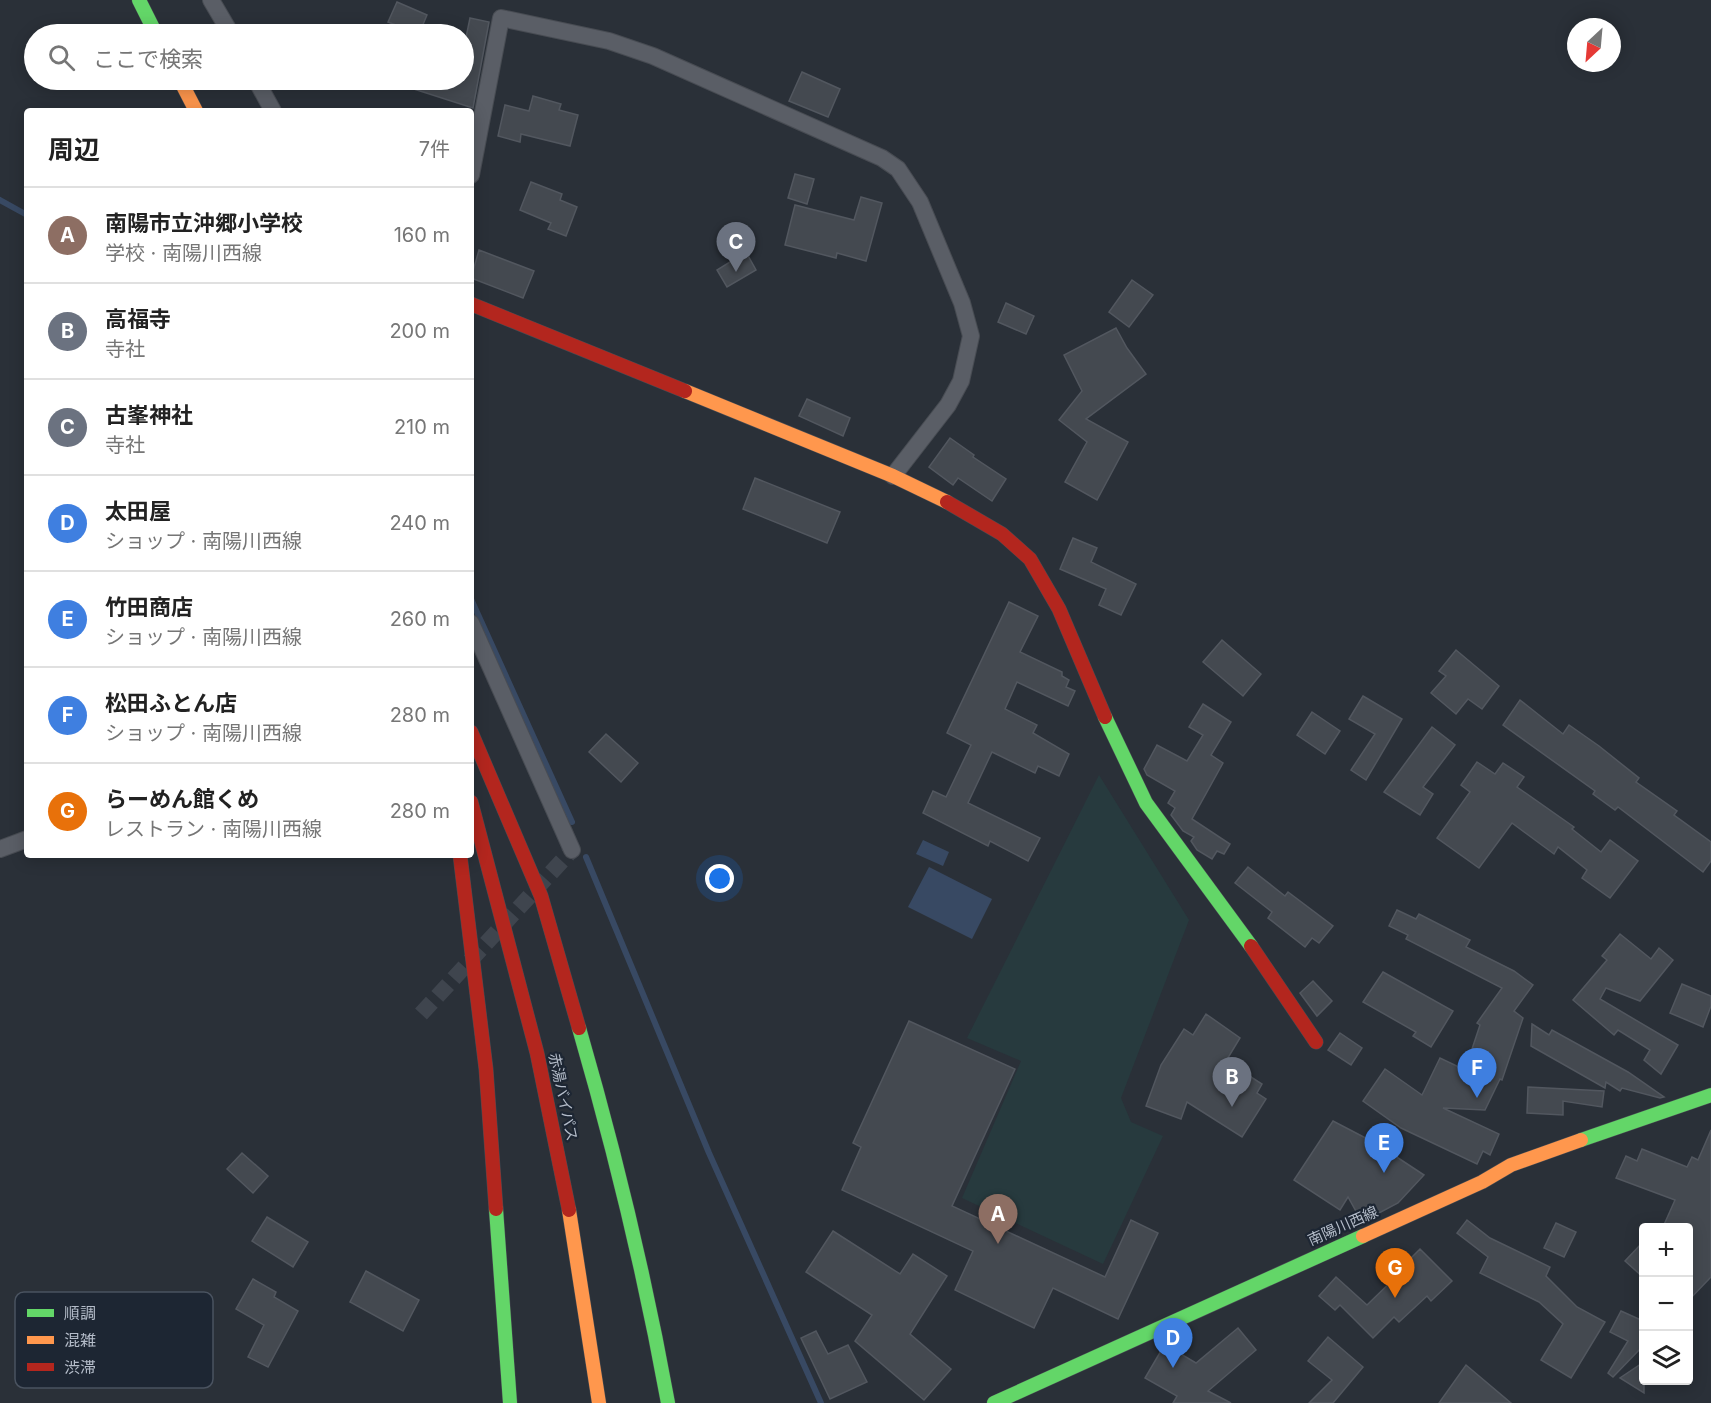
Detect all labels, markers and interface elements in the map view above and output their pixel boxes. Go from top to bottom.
north arrow [1567,18,1621,72]
search box [24,24,474,90]
icon: search [45,41,78,74]
text: ここで検索 [93,46,203,72]
text: 周辺 [48,134,100,165]
text: 7件 [419,137,450,161]
text: 南陽市立沖郷小学校 [105,210,303,236]
pin: C [716,222,756,272]
text: A [60,223,75,247]
text: 160 m [394,223,450,247]
text: 学校 · 南陽川西線 [105,241,262,265]
text: 高福寺 [105,306,171,332]
text: B [61,319,74,343]
text: 200 m [389,319,450,343]
text: 寺社 [105,337,145,361]
text: 古峯神社 [105,402,193,428]
text: C [60,415,75,439]
text: 210 m [394,415,450,439]
text: 寺社 [105,433,145,457]
text: 太田屋 [105,498,171,524]
text: D [60,511,75,535]
text: 240 m [389,511,450,535]
text: ショップ · 南陽川西線 [105,529,302,553]
text: 竹田商店 [105,594,193,620]
text: E [61,607,74,631]
text: 260 m [390,607,450,631]
text: ショップ · 南陽川西線 [105,625,302,649]
text: 松田ふとん店 [105,690,237,716]
text: F [62,703,73,727]
text: 280 m [390,703,450,727]
text: ショップ · 南陽川西線 [105,721,302,745]
text: らーめん館くめ [105,786,259,812]
text: G [60,799,75,823]
text: 280 m [390,799,450,823]
text: レストラン · 南陽川西線 [105,817,322,841]
your location [705,864,734,893]
pin: F [1458,1048,1496,1098]
street label: 赤湯バイパス [545,1051,582,1143]
pin: B [1212,1058,1252,1107]
pin: E [1364,1124,1404,1173]
pin: A [978,1194,1018,1244]
street label: 南陽川西線 [1305,1202,1381,1249]
map controls [1639,1223,1693,1385]
button: + [1639,1223,1693,1277]
pin: G [1376,1248,1414,1298]
button: − [1639,1277,1693,1331]
legend [15,1292,213,1388]
text: 順調 [64,1303,96,1323]
pin: D [1154,1318,1192,1368]
text: 混雑 [64,1330,96,1350]
button: layers [1639,1331,1693,1385]
text: 渋滞 [64,1357,96,1377]

